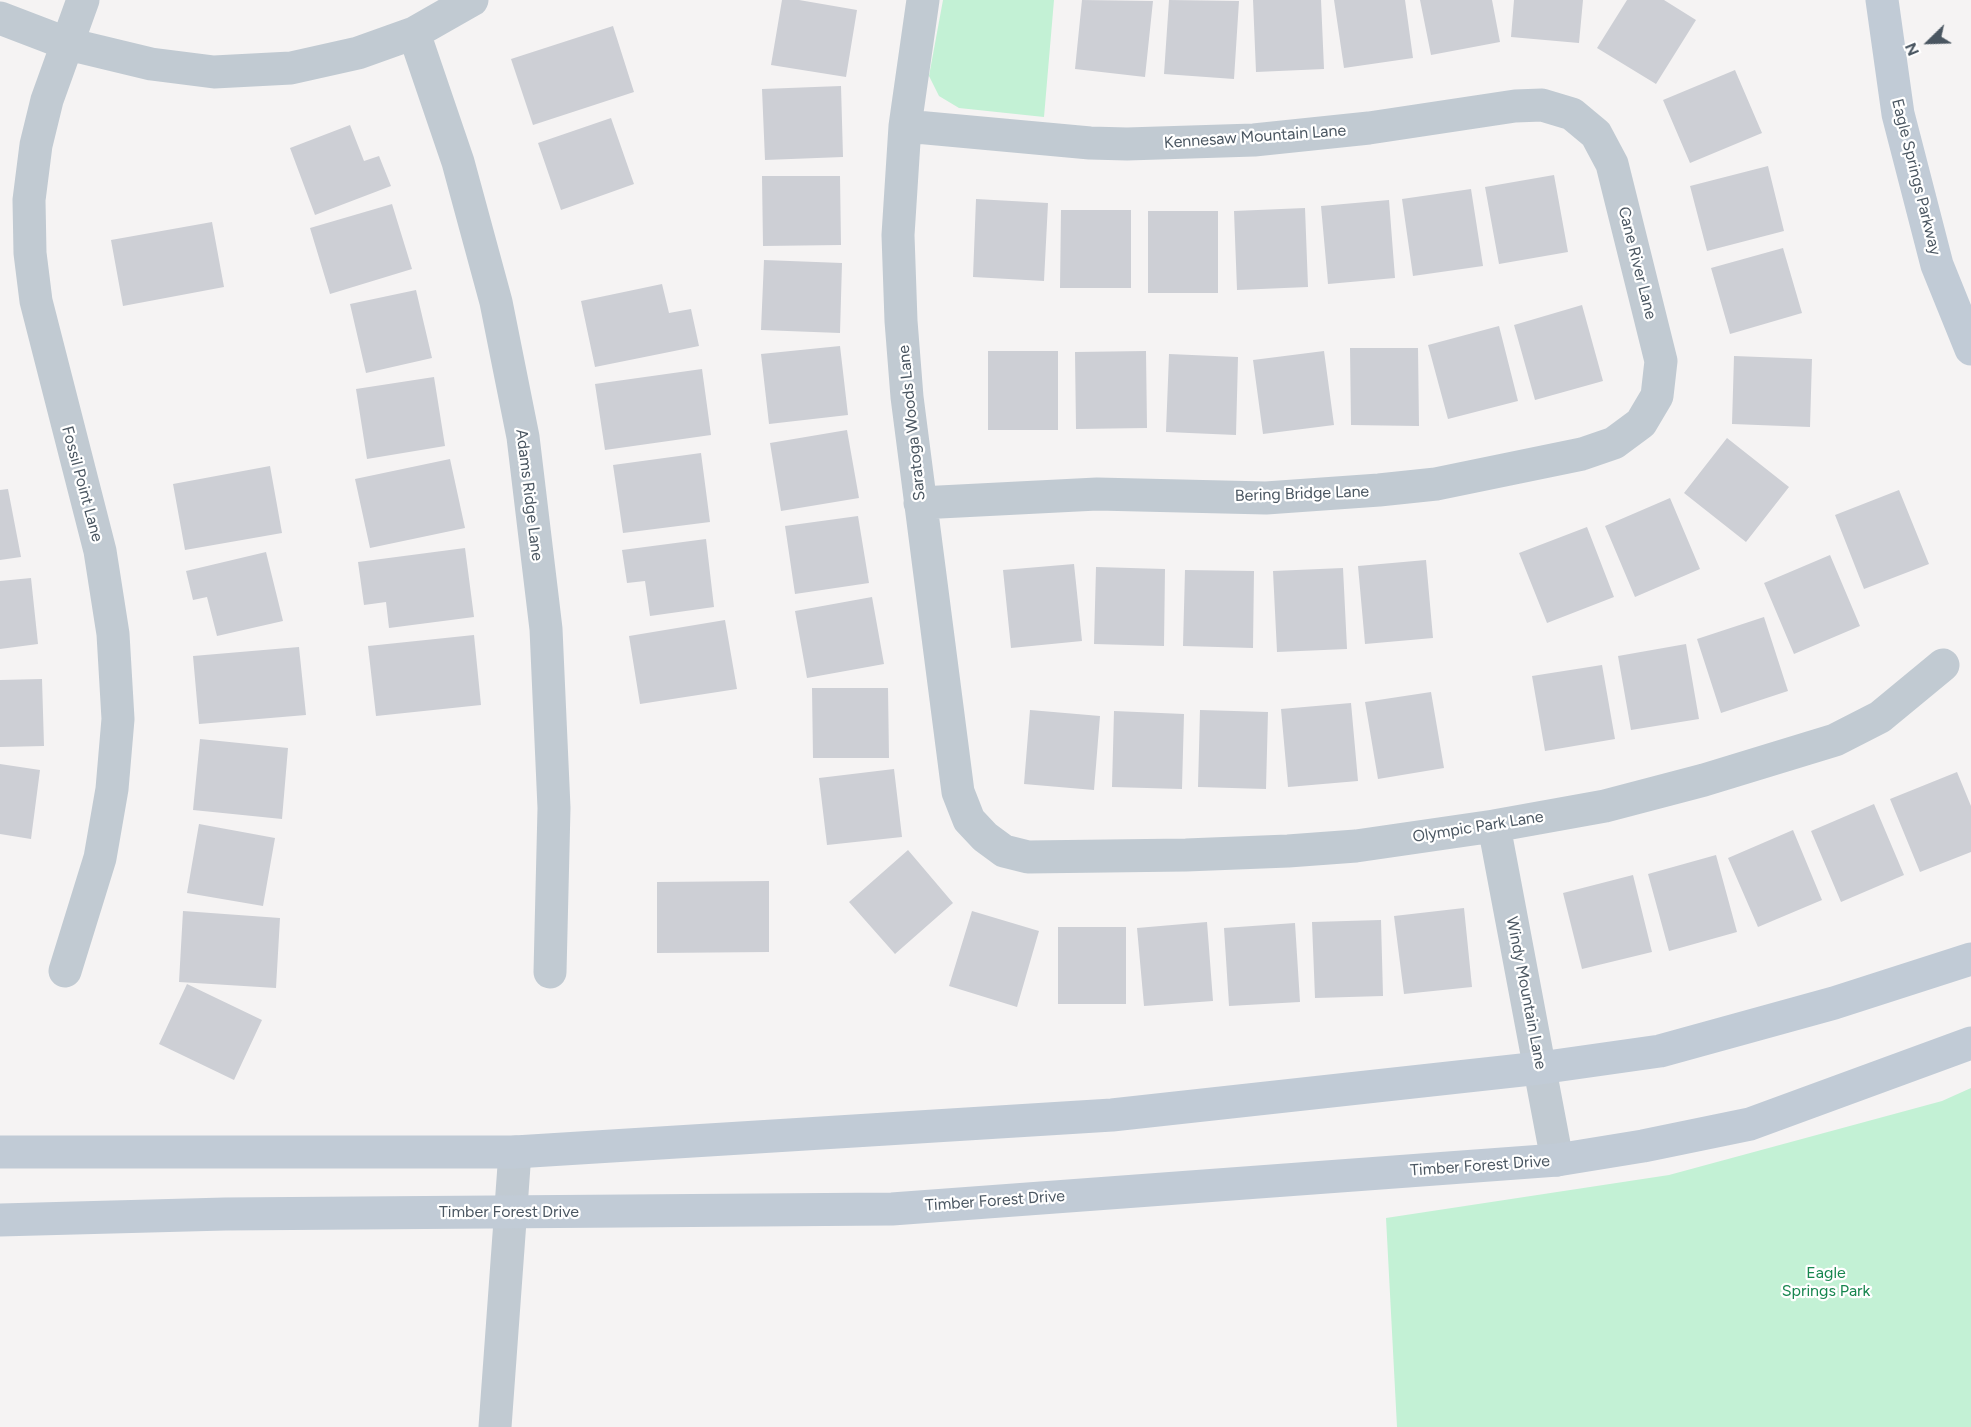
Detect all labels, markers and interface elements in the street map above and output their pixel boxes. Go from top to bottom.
north arrow [1899,12,1959,72]
text: N [1901,40,1923,59]
street label: Eagle Springs Parkway [1887,97,1945,257]
street label: Kennesaw Mountain Lane [1163,121,1347,153]
street label: Cane River Lane [1614,205,1660,321]
street label: Saratoga Woods Lane [894,344,930,502]
street label: Fossil Point Lane [57,424,107,544]
street label: Adams Ridge Lane [511,428,547,562]
street label: Bering Bridge Lane [1235,482,1369,506]
street label: Olympic Park Lane [1411,807,1545,847]
street label: Windy Mountain Lane [1502,915,1550,1071]
street label: Timber Forest Drive [1409,1152,1551,1180]
street label: Timber Forest Drive [924,1187,1066,1215]
street label: Timber Forest Drive [439,1202,579,1222]
park label: Eagle Springs Park [1782,1263,1870,1301]

